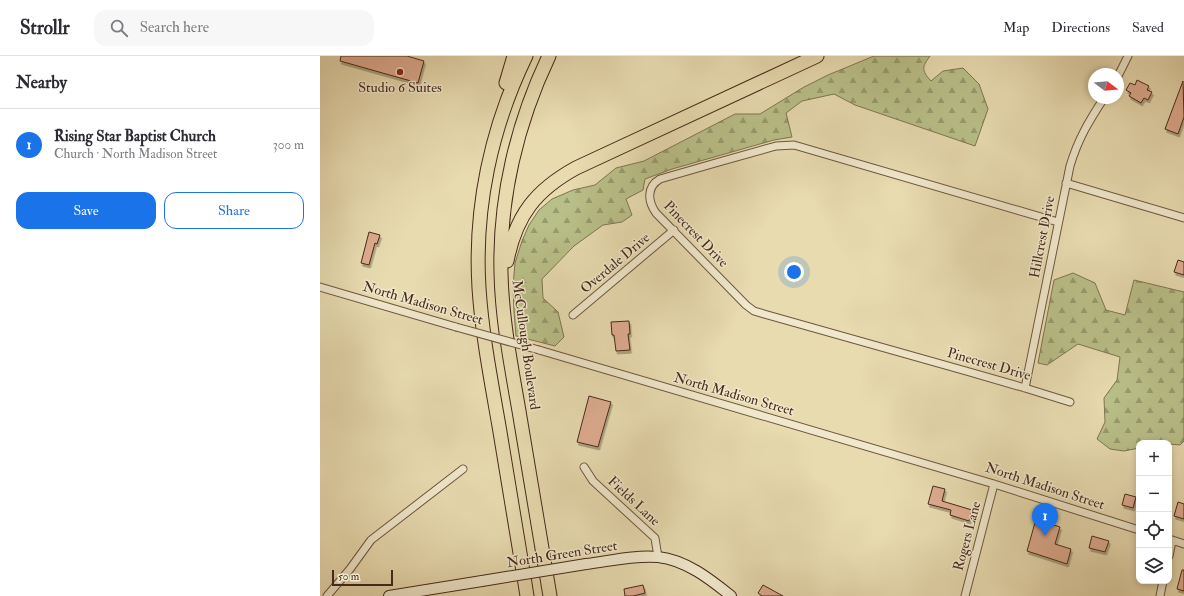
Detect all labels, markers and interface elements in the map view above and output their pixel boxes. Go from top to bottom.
search box [94,10,374,46]
text: Strollr [20,16,70,40]
icon: search [108,17,130,39]
text: Search here [140,18,209,37]
text: Map [1003,19,1029,36]
text: Directions [1051,19,1110,36]
text: Saved [1132,19,1164,36]
marker: Studio 6 Suites [395,67,405,77]
north arrow [1088,68,1124,104]
text: Nearby [16,72,67,93]
place label: Studio 6 Suites [358,79,442,96]
text: Rising Star Baptist Church [54,127,216,146]
text: 1 [27,137,31,153]
text: 300 m [273,137,304,153]
text: Church · North Madison Street [54,146,217,162]
button: Save [16,192,156,229]
button: Share [164,192,304,229]
street label: Hillcrest Drive [1026,194,1058,280]
street label: Pinecrest Drive [660,197,732,271]
street label: Overdale Drive [577,229,653,297]
your location [784,262,804,282]
street label: North Madison Street [361,278,486,328]
street label: McCullough Boulevard [508,279,544,411]
street label: Pinecrest Drive [945,344,1033,384]
street label: North Madison Street [672,369,797,419]
map controls [1136,440,1172,584]
button: + [1136,440,1172,476]
street label: North Madison Street [983,459,1107,513]
street label: Fields Lane [604,473,664,530]
button: − [1136,476,1172,512]
street label: Rogers Lane [950,499,984,573]
pin: 1 [1032,503,1058,536]
button: locate [1136,512,1172,548]
street label: North Green Street [506,537,619,571]
button: layers [1136,548,1172,584]
scale bar [332,568,393,587]
text: 50 m [338,570,359,583]

